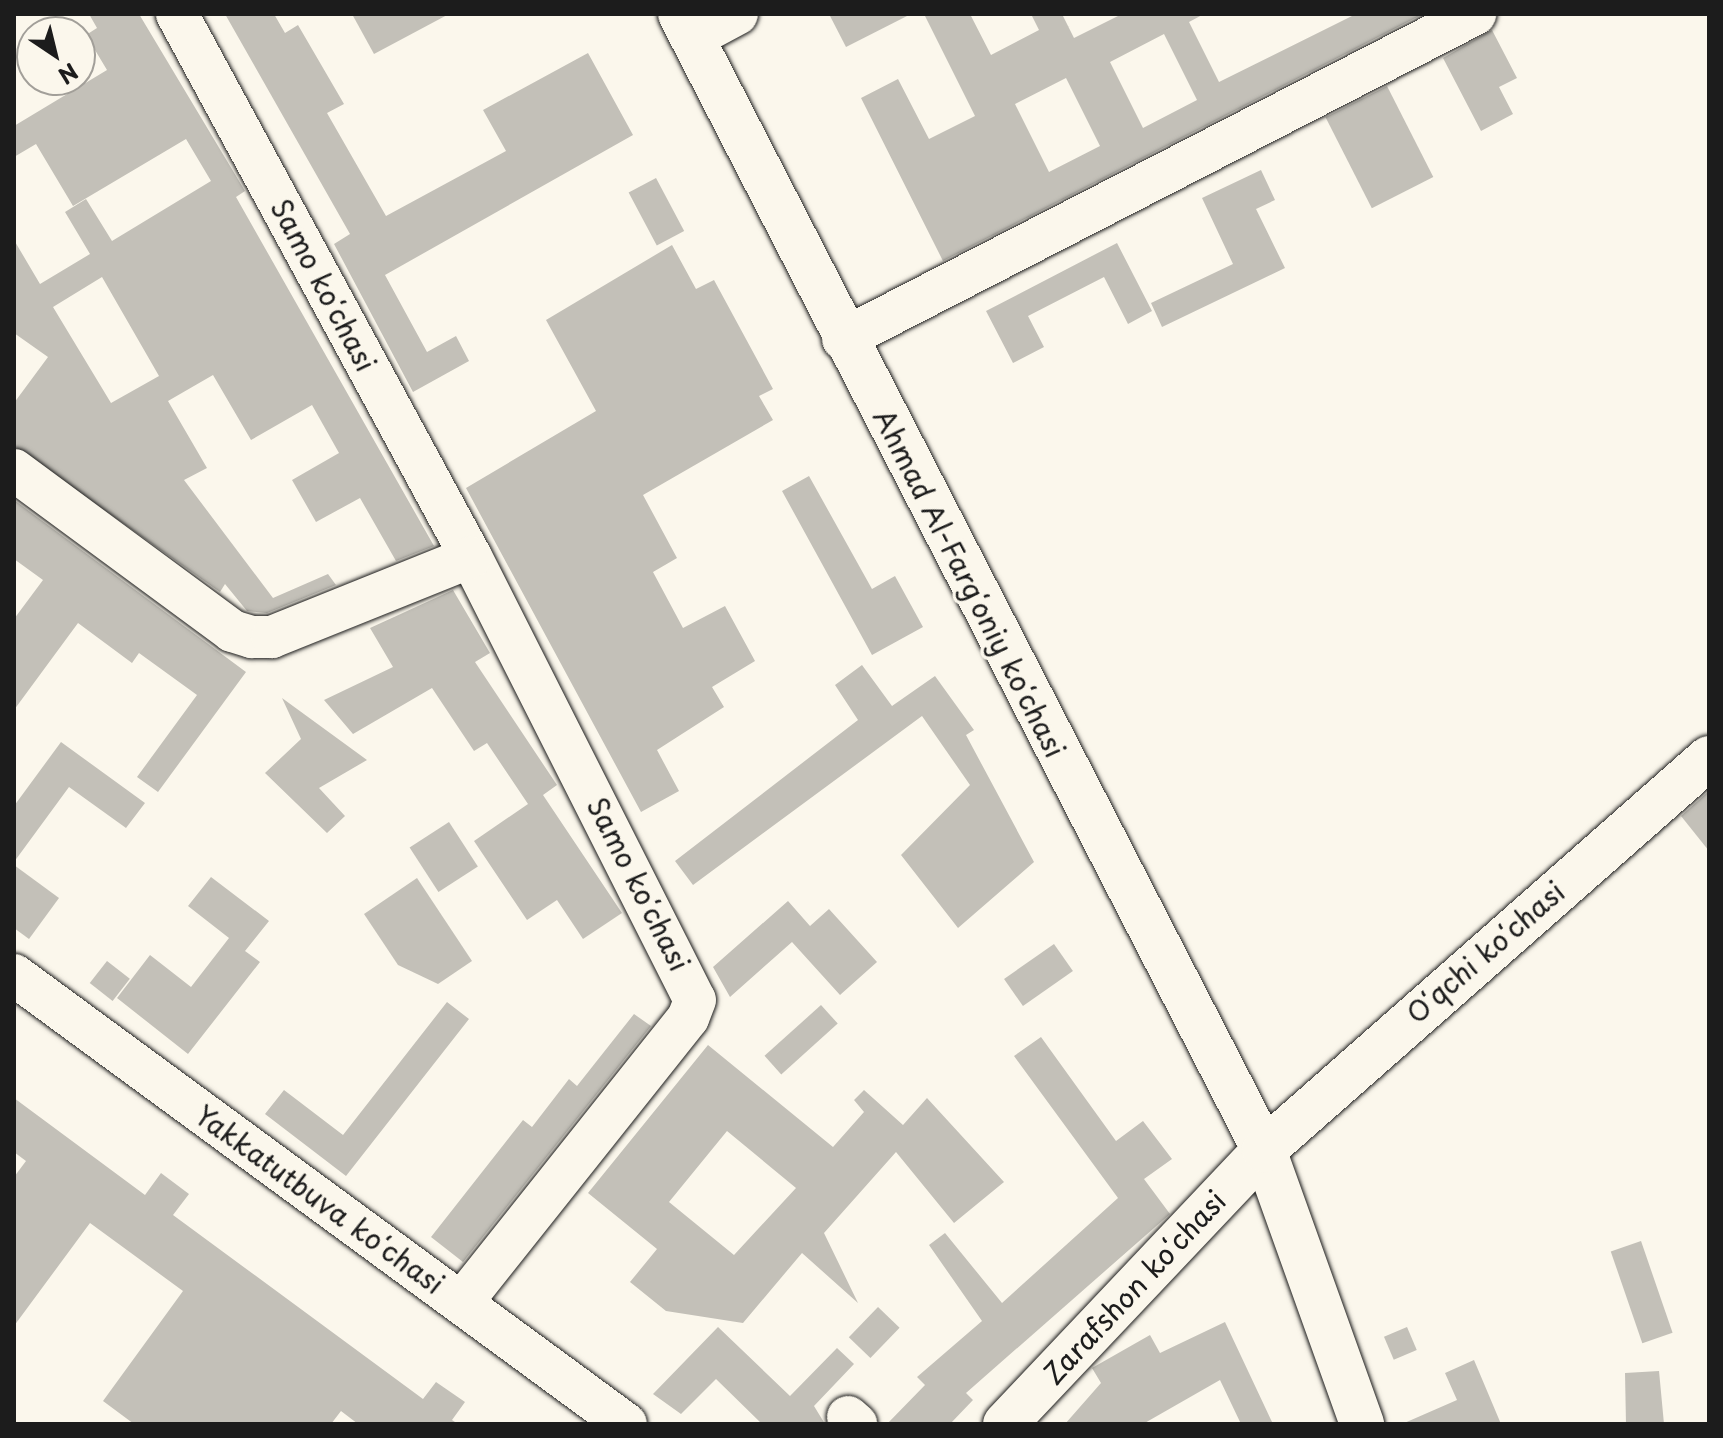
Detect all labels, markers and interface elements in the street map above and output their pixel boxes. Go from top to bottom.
north arrow [16,16,96,96]
text: N [52,56,86,93]
street label: Samo koʻchasi [264,193,384,377]
street label: Ahmad Al-Fargʻoniy koʻchasi [867,403,1073,763]
street label: Samo koʻchasi [581,791,697,977]
street label: Oʻqchi koʻchasi [1399,874,1571,1030]
street label: Yakkatutbuva koʻchasi [190,1098,450,1300]
street label: Zarafshon koʻchasi [1036,1184,1232,1390]

